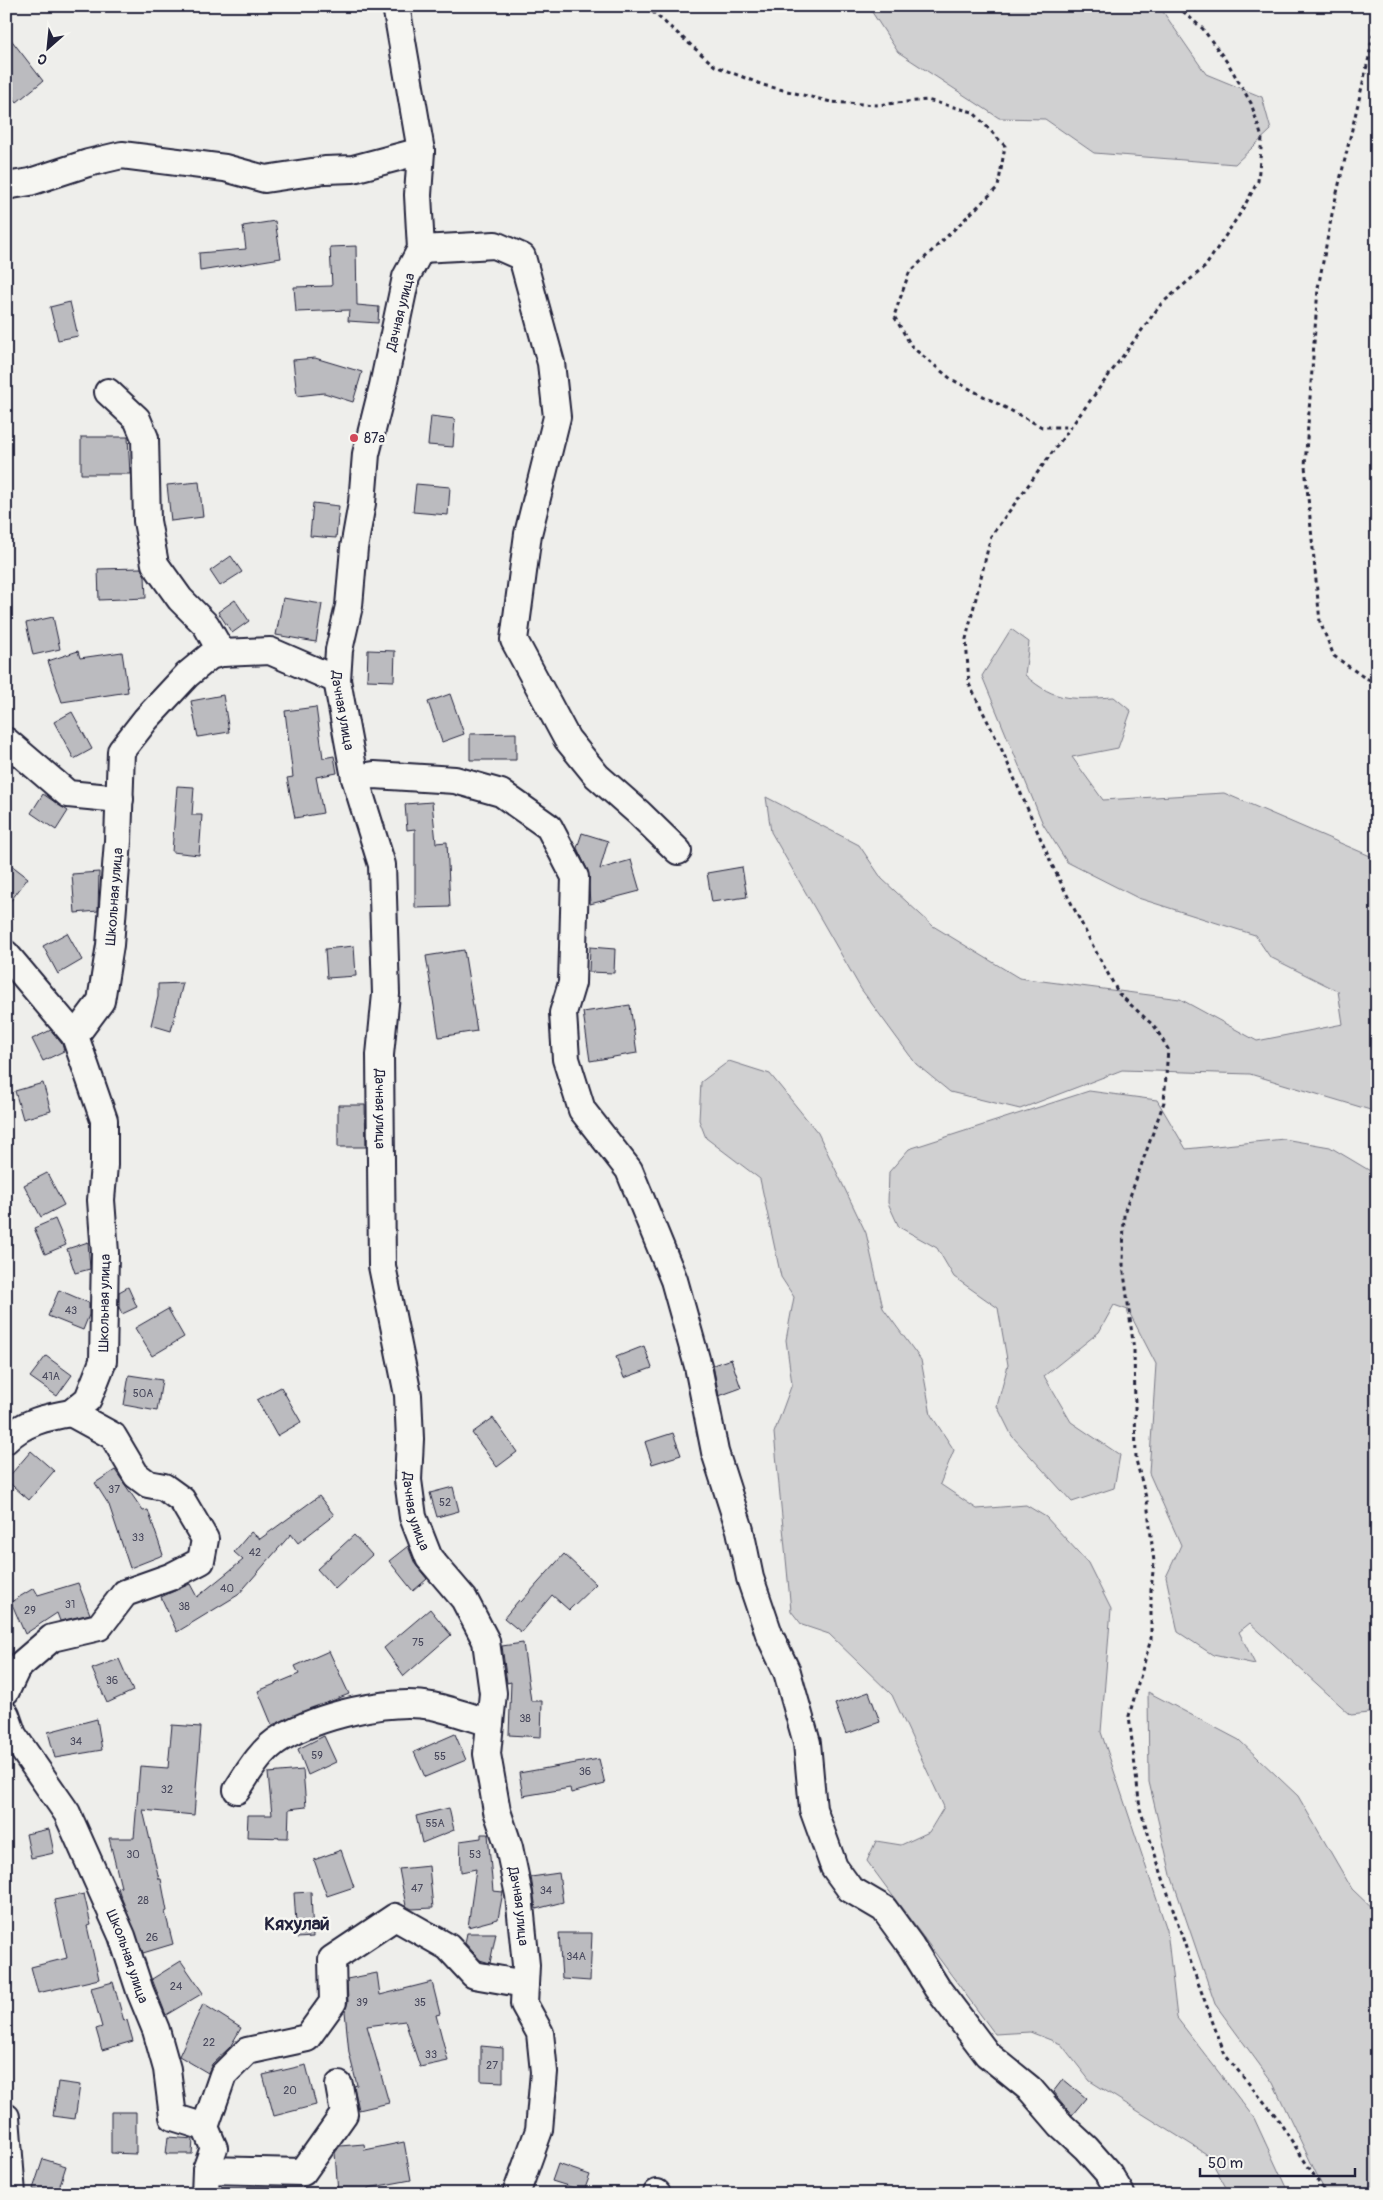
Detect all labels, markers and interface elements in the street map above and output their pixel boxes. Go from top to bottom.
north arrow [22,22,72,72]
text: С [34,49,50,69]
street label: Дачная улица [382,271,418,354]
place label: 87а [364,430,385,447]
marker: 87а [348,432,360,444]
street label: Дачная улица [328,670,358,752]
street label: Школьная улица [102,847,126,946]
street label: Дачная улица [371,1068,389,1149]
street label: Школьная улица [95,1254,114,1352]
house number: 43 [65,1304,77,1317]
house number: 41А [42,1370,60,1383]
house number: 50А [133,1387,153,1400]
street label: Дачная улица [399,1471,433,1553]
house number: 37 [108,1483,120,1496]
house number: 52 [439,1496,451,1509]
house number: 33 [132,1531,144,1544]
house number: 42 [249,1546,261,1559]
house number: 40 [220,1582,234,1595]
house number: 31 [65,1598,75,1611]
house number: 38 [178,1600,190,1613]
house number: 29 [24,1604,36,1617]
house number: 75 [412,1636,424,1649]
house number: 36 [106,1674,118,1687]
house number: 38 [519,1712,531,1725]
house number: 34 [70,1735,83,1748]
house number: 59 [311,1749,323,1762]
house number: 55 [434,1750,446,1763]
house number: 36 [579,1765,591,1778]
house number: 32 [161,1783,173,1796]
house number: 55А [425,1817,445,1830]
house number: 30 [126,1848,140,1861]
house number: 53 [469,1848,481,1861]
street label: Дачная улица [504,1864,532,1947]
house number: 47 [411,1882,423,1895]
house number: 34 [540,1884,553,1897]
house number: 28 [137,1894,149,1907]
street label: Школьная улица [102,1907,152,2006]
district label: Кяхулай [264,1912,330,1936]
house number: 26 [146,1931,158,1944]
house number: 34А [566,1950,586,1963]
house number: 24 [170,1980,183,1993]
house number: 39 [356,1996,368,2009]
house number: 35 [414,1996,426,2009]
house number: 22 [203,2036,215,2049]
house number: 33 [425,2048,437,2061]
house number: 27 [486,2059,498,2072]
house number: 20 [283,2084,297,2097]
scale bar [1200,2145,1356,2177]
text: 50 m [1208,2154,1243,2173]

